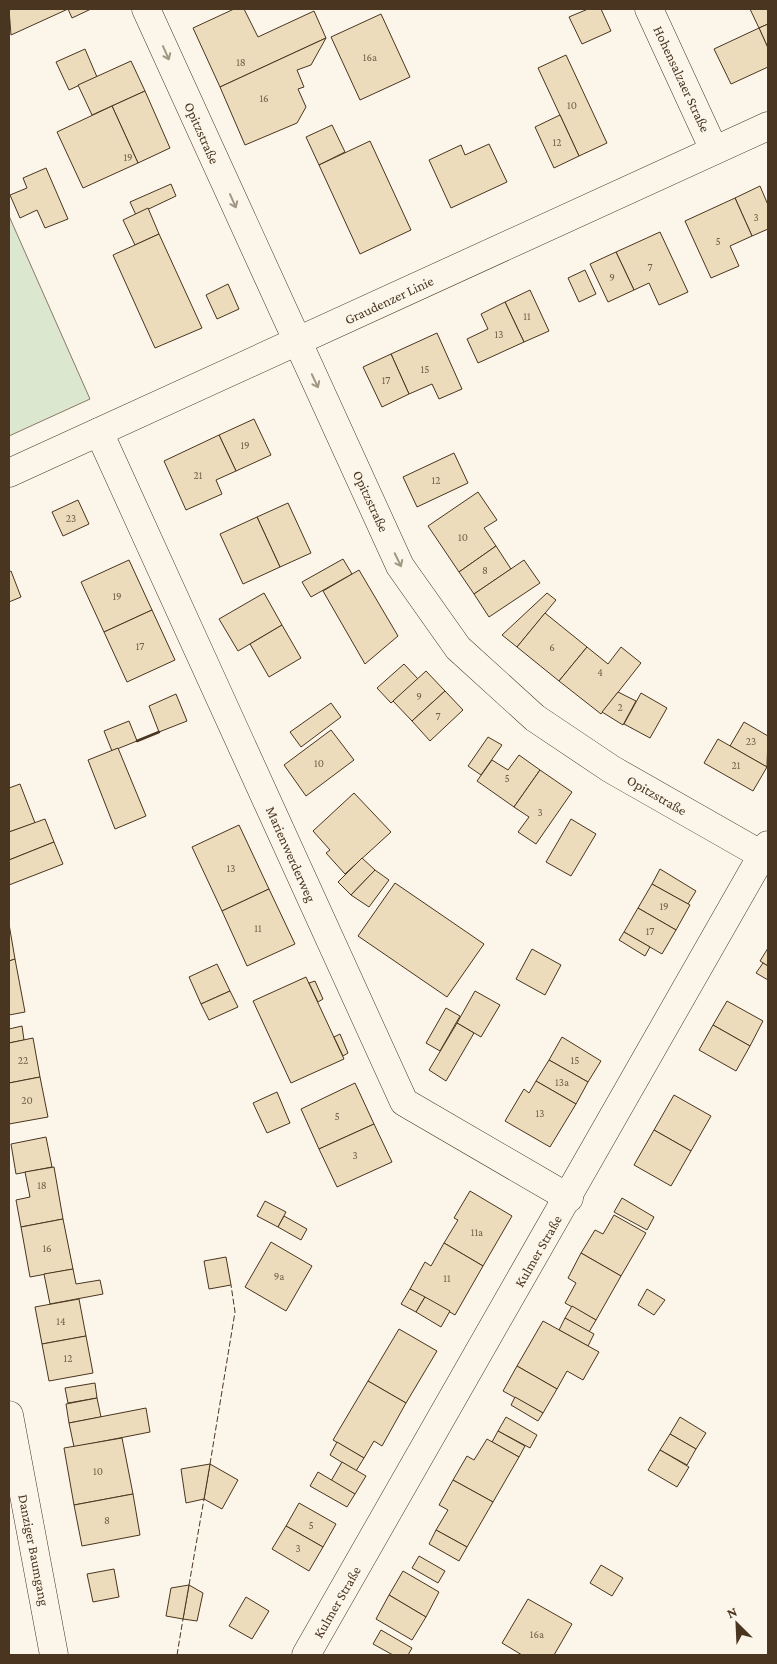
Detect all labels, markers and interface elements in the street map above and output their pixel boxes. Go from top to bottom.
street label: Hohensalzaer Straße [650,23,714,135]
one-way arrow [162,45,171,60]
house number: 16a [363,51,377,63]
house number: 18 [236,56,246,68]
house number: 16 [259,92,269,104]
house number: 10 [567,99,577,111]
street label: Opitzstraße [181,100,223,166]
house number: 12 [553,136,561,148]
house number: 19 [123,151,133,163]
one-way arrow [229,193,239,208]
house number: 3 [753,211,759,223]
house number: 5 [715,235,721,247]
house number: 7 [647,261,653,273]
house number: 9 [609,271,615,283]
street label: Graudenzer Linie [342,272,436,328]
house number: 11 [523,310,531,322]
house number: 13 [495,328,503,340]
house number: 15 [421,363,429,375]
one-way arrow [311,373,321,388]
house number: 17 [382,374,390,386]
house number: 19 [240,439,250,451]
street label: Opitzstraße [350,468,392,534]
house number: 21 [194,469,203,481]
house number: 12 [432,474,440,486]
house number: 23 [66,512,76,524]
house number: 10 [458,531,468,543]
one-way arrow [394,552,403,567]
house number: 8 [482,564,488,576]
house number: 19 [112,590,122,602]
house number: 17 [136,640,144,652]
house number: 6 [549,641,555,653]
house number: 4 [597,666,603,678]
house number: 9 [416,690,422,702]
house number: 2 [617,701,623,713]
house number: 7 [435,710,441,722]
house number: 23 [746,735,756,747]
house number: 10 [314,757,324,769]
house number: 21 [732,759,741,771]
house number: 5 [504,772,510,784]
street label: Opitzstraße [624,772,690,818]
street label: Marienwerderweg [263,804,319,905]
house number: 3 [537,806,543,818]
house number: 13 [227,862,235,874]
house number: 19 [659,900,669,912]
house number: 11 [254,922,262,934]
house number: 17 [646,925,654,937]
house number: 22 [18,1054,28,1066]
house number: 15 [571,1054,579,1066]
house number: 13a [555,1076,569,1088]
house number: 20 [21,1094,33,1106]
house number: 13 [536,1107,544,1119]
house number: 5 [334,1110,340,1122]
house number: 3 [352,1149,358,1161]
house number: 18 [37,1179,47,1191]
street label: Kulmer Straße [511,1212,565,1290]
house number: 11a [471,1226,483,1238]
house number: 16 [42,1242,52,1254]
house number: 9a [274,1270,284,1282]
house number: 11 [443,1272,451,1284]
house number: 14 [56,1315,66,1327]
house number: 12 [64,1352,72,1364]
house number: 10 [93,1465,103,1477]
street label: Danziger Baumgang [15,1493,53,1608]
house number: 8 [104,1514,110,1526]
house number: 5 [308,1519,314,1531]
house number: 3 [295,1542,301,1554]
street label: Kulmer Straße [310,1563,364,1641]
north arrow [712,1599,762,1649]
text: N [724,1603,740,1621]
house number: 16a [530,1628,544,1640]

